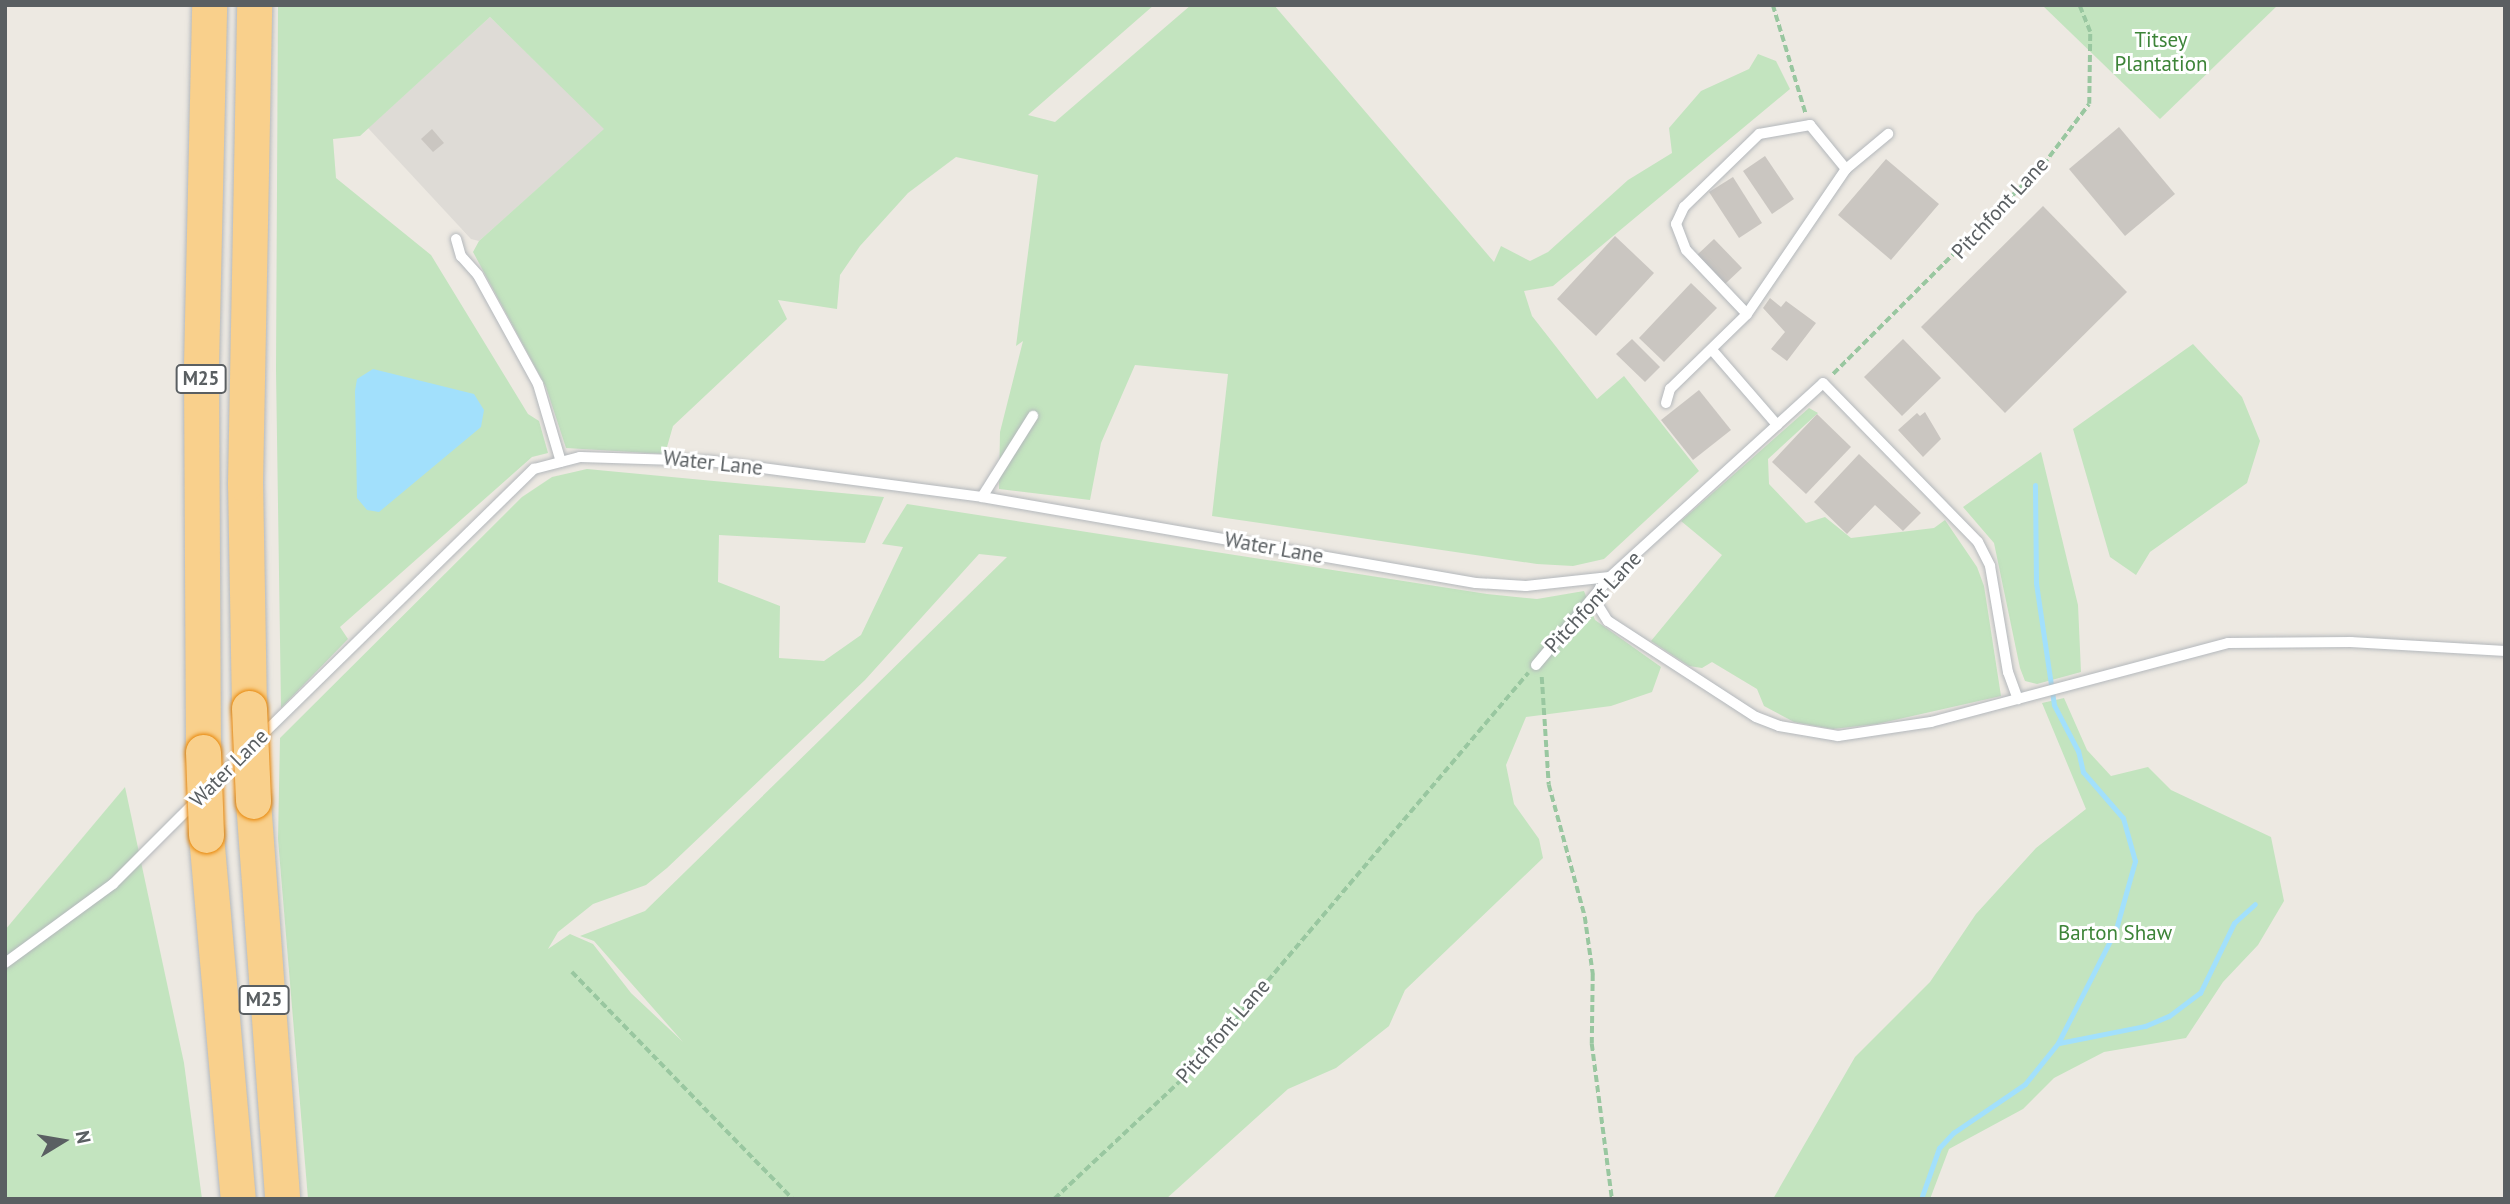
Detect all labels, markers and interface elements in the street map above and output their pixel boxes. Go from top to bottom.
park label: Titsey Plantation [2115,27,2207,77]
street label: Pitchfont Lane [1946,152,2054,264]
road number: M25 [175,364,227,394]
street label: Water Lane [662,445,764,481]
street label: Water Lane [1222,527,1326,569]
street label: Pitchfont Lane [1539,546,1647,658]
street label: Water Lane [185,724,273,812]
park label: Barton Shaw [2058,920,2172,946]
street label: Pitchfont Lane [1171,974,1275,1088]
road number: M25 [238,984,290,1016]
north arrow [28,1106,98,1176]
text: N [71,1129,97,1145]

